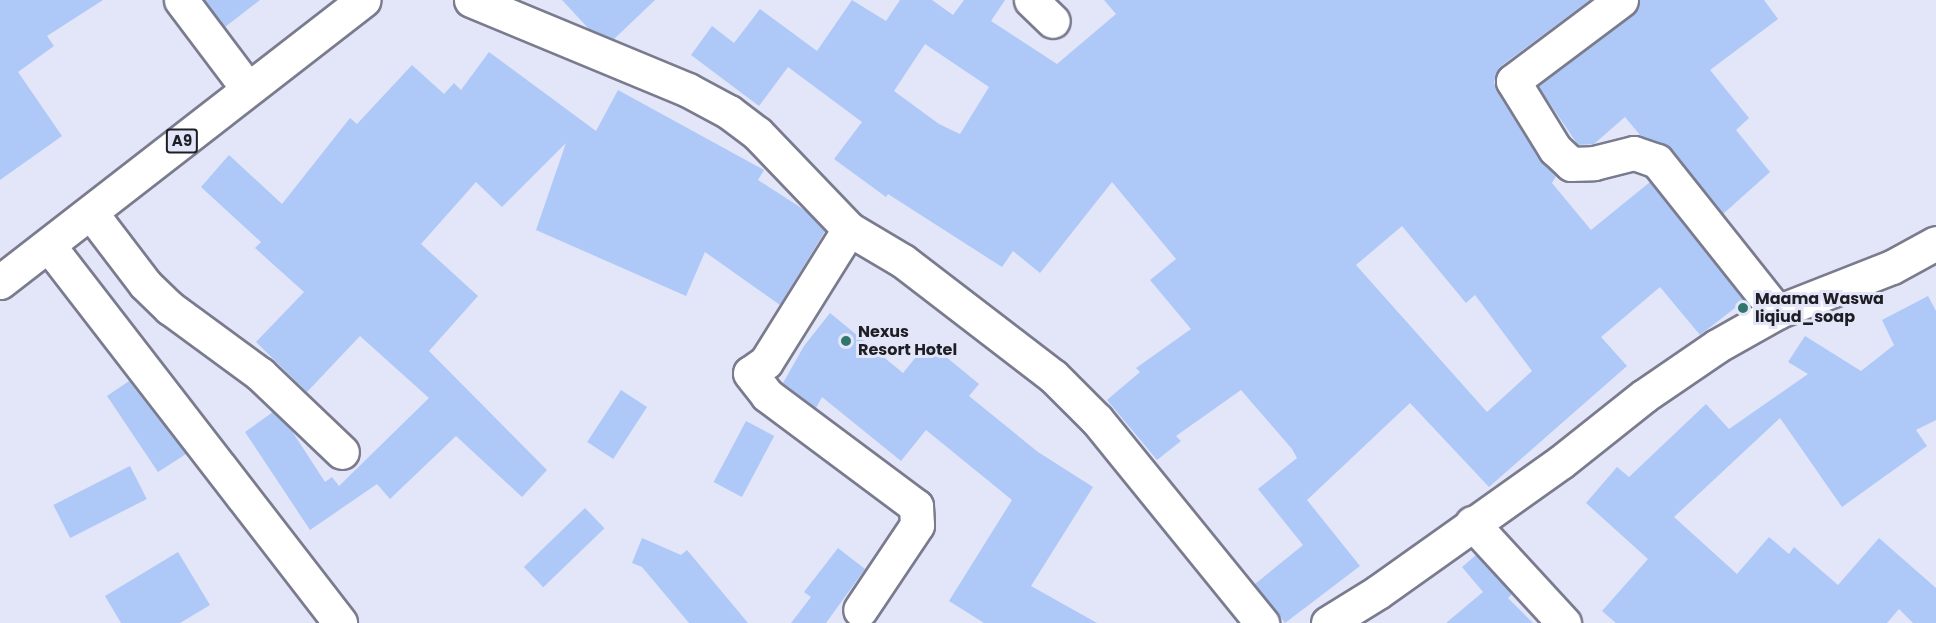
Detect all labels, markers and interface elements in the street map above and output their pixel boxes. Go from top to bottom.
road number: A9 [166,129,198,153]
place label: Maama Waswa liqiud_soap [1755,289,1884,327]
marker: Maama Waswa liqiud_soap [1736,301,1750,315]
place label: Nexus Resort Hotel [858,322,957,360]
marker: Nexus Resort Hotel [839,334,853,348]

